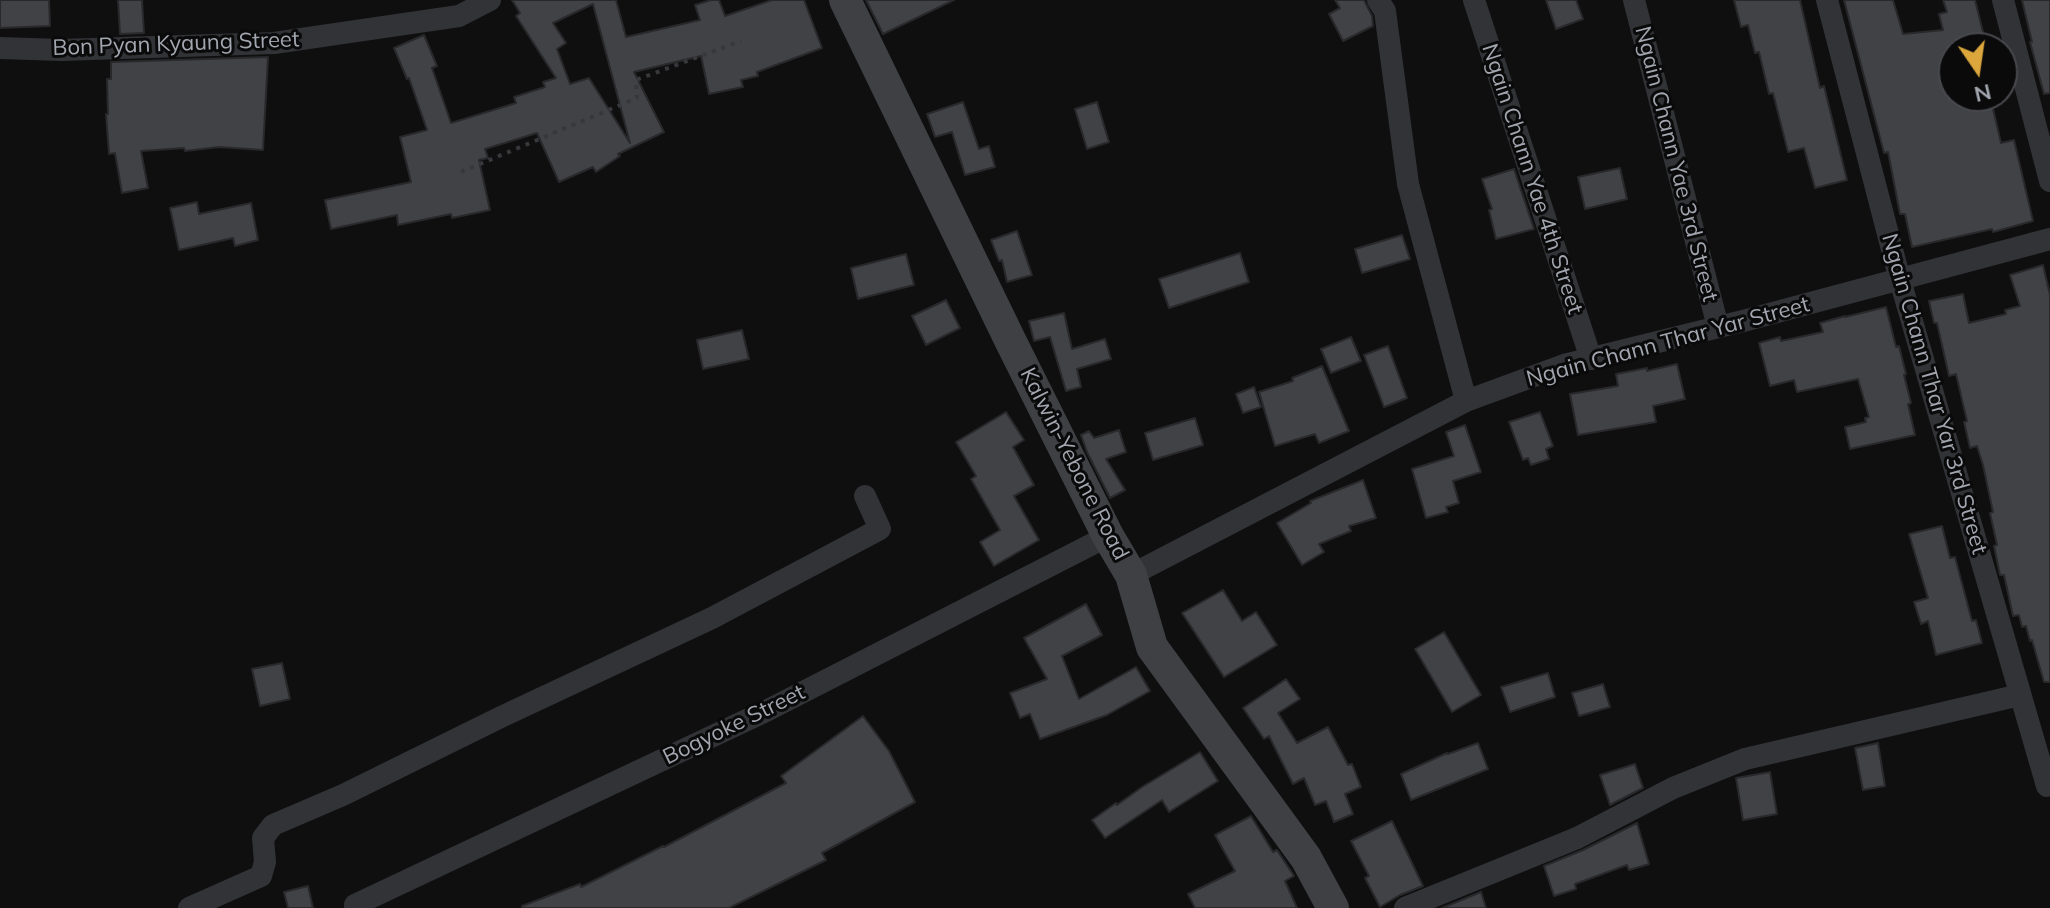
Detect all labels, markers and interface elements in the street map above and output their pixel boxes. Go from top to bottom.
street label: Ngain Chann Yae 3rd Street [1629,24,1723,304]
street label: Bon Pyan Kyaung Street [52,26,300,62]
north arrow [1938,32,2018,112]
street label: Ngain Chann Yae 4th Street [1476,41,1588,317]
text: N [1972,78,1994,109]
street label: Ngain Chann Thar Yar 3rd Street [1876,231,1992,557]
street label: Ngain Chann Thar Yar Street [1524,291,1812,393]
street label: Kalwin-Yebone Road [1014,364,1134,564]
street label: Bogyoke Street [659,679,809,771]

